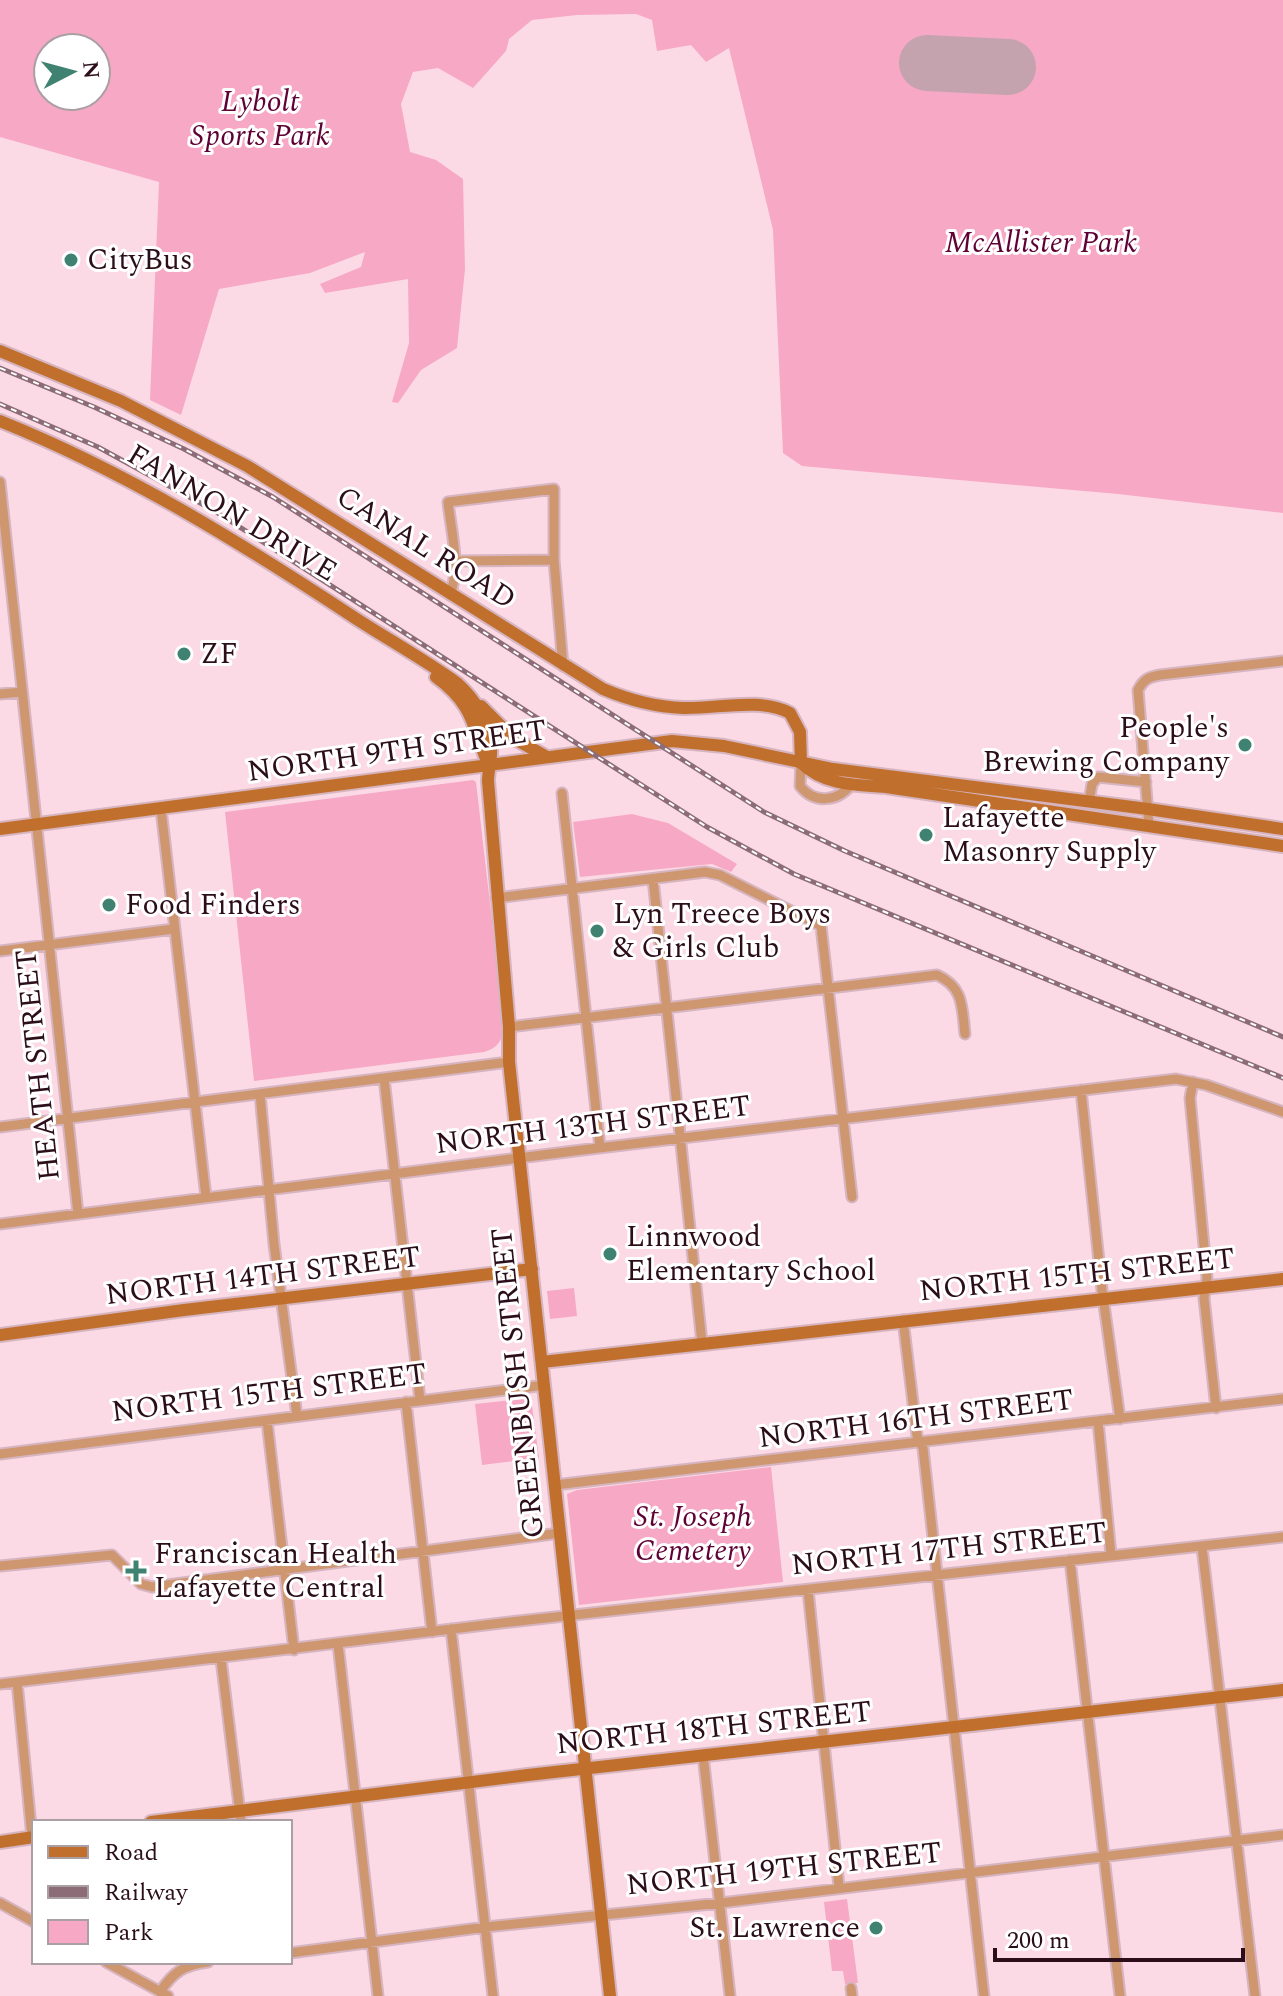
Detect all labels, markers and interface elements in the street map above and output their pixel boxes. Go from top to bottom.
north arrow [32,32,112,112]
text: N [73,59,108,81]
park label: Lybolt Sports Park [190,79,330,159]
park label: McAllister Park [945,220,1137,266]
place label: CityBus [87,237,193,283]
marker: CityBus [62,251,80,269]
street label: FANNON DRIVE [118,432,346,594]
street label: CANAL ROAD [327,474,525,622]
place label: ZF [200,631,238,677]
marker: ZF [175,645,193,663]
place label: People's Brewing Company [982,705,1231,785]
street label: NORTH 9TH STREET [244,707,550,795]
marker: People's Brewing Company [1236,736,1254,754]
place label: Lafayette Masonry Supply [942,795,1157,875]
marker: Lafayette Masonry Supply [917,826,935,844]
place label: Food Finders [125,882,301,928]
place label: Lyn Treece Boys & Girls Club [613,891,831,971]
marker: Food Finders [100,896,118,914]
marker: Lyn Treece Boys & Girls Club [588,922,606,940]
street label: HEATH STREET [3,947,73,1183]
street label: NORTH 13TH STREET [433,1083,753,1167]
place label: Linnwood Elementary School [626,1214,876,1294]
street label: GREENBUSH STREET [479,1225,557,1541]
street label: NORTH 14TH STREET [103,1234,423,1318]
street label: NORTH 15TH STREET [917,1236,1237,1314]
marker: Linnwood Elementary School [601,1245,619,1263]
street label: NORTH 15TH STREET [109,1351,429,1435]
street label: NORTH 16TH STREET [756,1377,1076,1461]
park label: St. Joseph Cemetery [634,1494,752,1574]
street label: NORTH 17TH STREET [789,1510,1109,1588]
place label: Franciscan Health Lafayette Central [154,1531,397,1611]
marker: Franciscan Health Lafayette Central [125,1560,147,1582]
street label: NORTH 18TH STREET [554,1689,874,1767]
legend [32,1820,292,1964]
street label: NORTH 19TH STREET [624,1830,944,1908]
text: Road [104,1835,158,1871]
text: Railway [104,1875,189,1911]
place label: St. Lawrence [689,1905,860,1951]
scale bar [995,1912,1243,1962]
text: Park [104,1915,154,1951]
marker: St. Lawrence [867,1919,885,1937]
text: 200 m [1007,1923,1070,1959]

